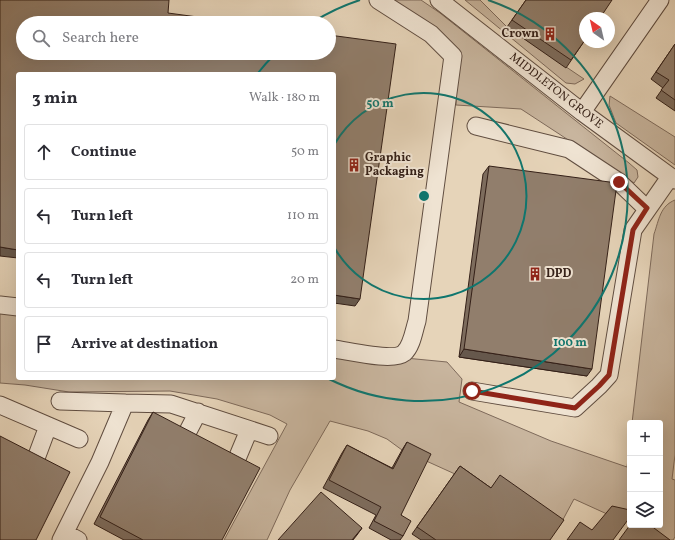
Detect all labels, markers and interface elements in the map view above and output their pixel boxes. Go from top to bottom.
north arrow [579,12,615,48]
search box [16,16,336,60]
place label: Crown [502,26,539,42]
building icon: Crown [542,26,558,42]
icon: search [30,27,52,49]
text: Search here [62,28,139,49]
street label: MIDDLETON GROVE [506,49,606,133]
text: 3 min [32,87,78,110]
text: Walk · 180 m [249,89,320,107]
text: 50 m [366,96,394,112]
icon: ahead [33,141,55,163]
text: Continue [71,142,136,163]
text: 50 m [291,143,319,161]
place label: Graphic Packaging [365,150,424,180]
building icon: Graphic Packaging [346,157,362,173]
route end [610,173,628,191]
centre of rings [417,189,431,203]
icon: left [33,205,55,227]
text: Turn left [71,206,133,227]
text: 110 m [287,207,319,225]
building icon: DPD [527,266,543,282]
place label: DPD [546,266,571,282]
icon: left [33,269,55,291]
text: Turn left [71,270,133,291]
text: 20 m [290,271,319,289]
icon: arrive [33,333,55,355]
text: Arrive at destination [71,334,218,355]
text: 100 m [553,335,587,351]
route start [463,382,481,400]
map controls [627,420,663,528]
button: + [627,420,663,456]
button: − [627,456,663,492]
button: layers [627,492,663,528]

